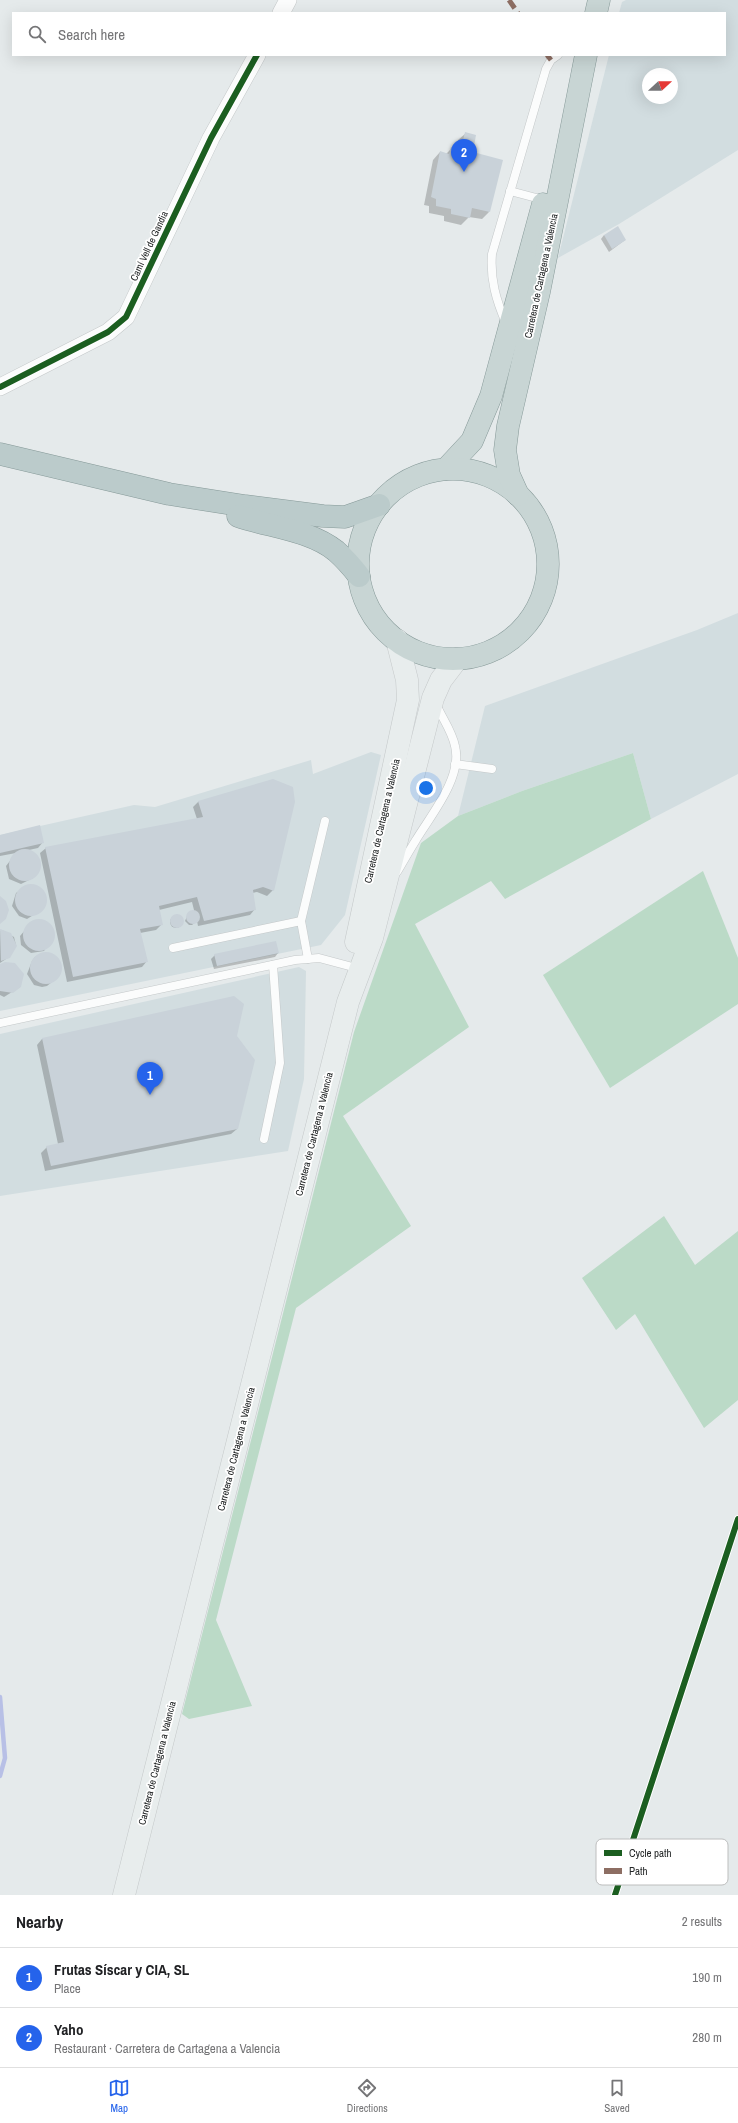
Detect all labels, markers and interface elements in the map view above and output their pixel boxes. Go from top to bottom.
search box [12,12,726,56]
icon: search [26,23,48,45]
text: Search here [58,24,125,45]
north arrow [642,68,678,104]
pin: 2 [451,139,477,172]
street label: Camí Vell de Gandia [127,209,171,283]
street label: Carretera de Cartagena a Valencia [521,212,561,339]
street label: Carretera de Cartagena a Valencia [361,757,403,884]
your location [416,778,436,798]
pin: 1 [137,1062,163,1095]
street label: Carretera de Cartagena a Valencia [292,1070,336,1197]
street label: Carretera de Cartagena a Valencia [214,1385,258,1512]
street label: Carretera de Cartagena a Valencia [135,1699,179,1826]
legend [596,1839,728,1885]
text: Cycle path [629,1846,672,1860]
text: Path [629,1864,648,1878]
text: Nearby [16,1910,63,1933]
text: 2 results [682,1913,722,1930]
text: Frutas Síscar y CIA, SL [54,1959,189,1980]
text: 1 [26,1969,32,1986]
text: 190 m [692,1969,722,1986]
text: Place [54,1980,81,1997]
text: Yaho [54,2019,83,2040]
text: 2 [26,2029,32,2046]
text: 280 m [692,2029,722,2046]
text: Restaurant · Carretera de Cartagena a Valencia [54,2040,280,2057]
tab: Map [108,2077,130,2115]
tab: Directions [347,2077,388,2115]
tab: Saved [604,2077,630,2115]

